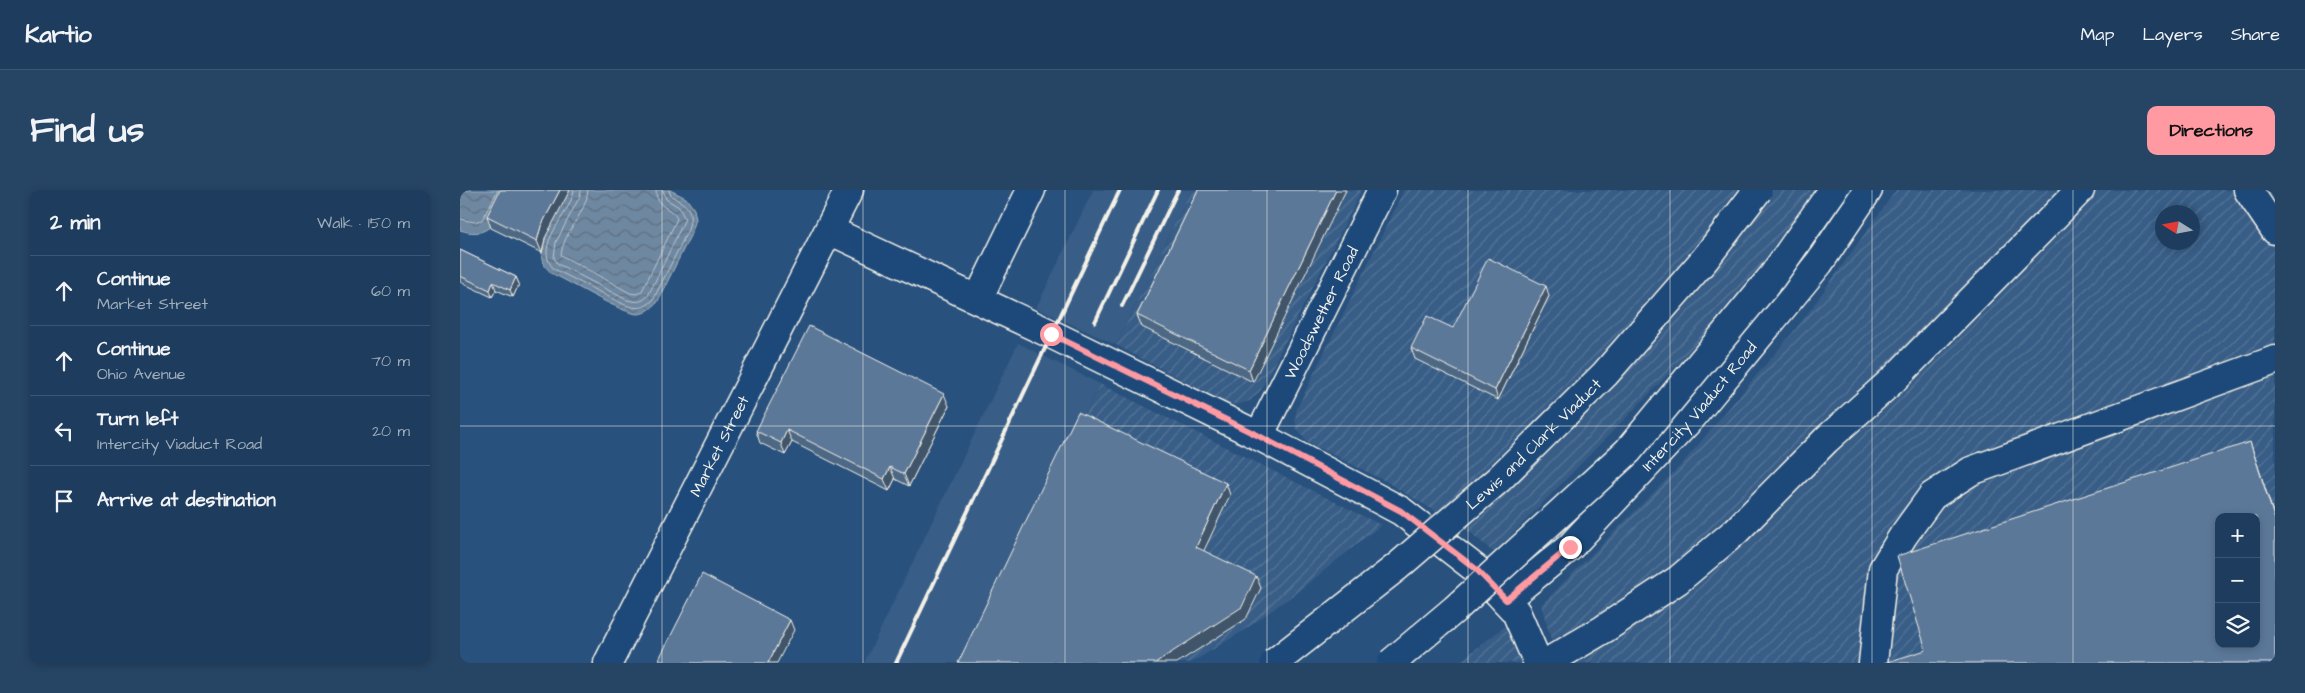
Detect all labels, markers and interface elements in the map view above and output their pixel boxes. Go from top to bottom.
text: Kartio [25,18,92,52]
text: Map [2080,22,2114,47]
text: Layers [2142,22,2203,47]
text: Share [2231,22,2280,47]
text: Find us [30,106,144,155]
button: Directions [2147,106,2275,155]
north arrow [2155,205,2200,250]
text: 2 min [50,208,100,237]
text: Walk · 150 m [317,212,410,234]
street label: Woodswether Road [1279,243,1364,383]
text: Continue [97,266,171,293]
icon: ahead [50,277,78,305]
text: 60 m [371,280,410,302]
text: Market Street [97,293,208,315]
route start [1040,323,1063,346]
text: Continue [97,336,171,363]
street label: Intercity Viaduct Road [1637,337,1762,476]
icon: ahead [50,347,78,375]
text: 70 m [371,350,410,372]
text: Ohio Avenue [97,363,185,385]
street label: Lewis and Clark Viaduct [1461,373,1607,515]
street label: Market Street [685,391,755,500]
text: Turn left [97,406,178,433]
icon: left [50,417,78,445]
text: 20 m [372,420,410,442]
text: Intercity Viaduct Road [97,433,262,455]
icon: arrive [50,487,78,515]
text: Arrive at destination [97,487,276,514]
map controls [2215,513,2260,648]
button: + [2215,513,2260,558]
route end [1559,536,1582,559]
button: − [2215,558,2260,603]
button: layers [2215,603,2260,648]

